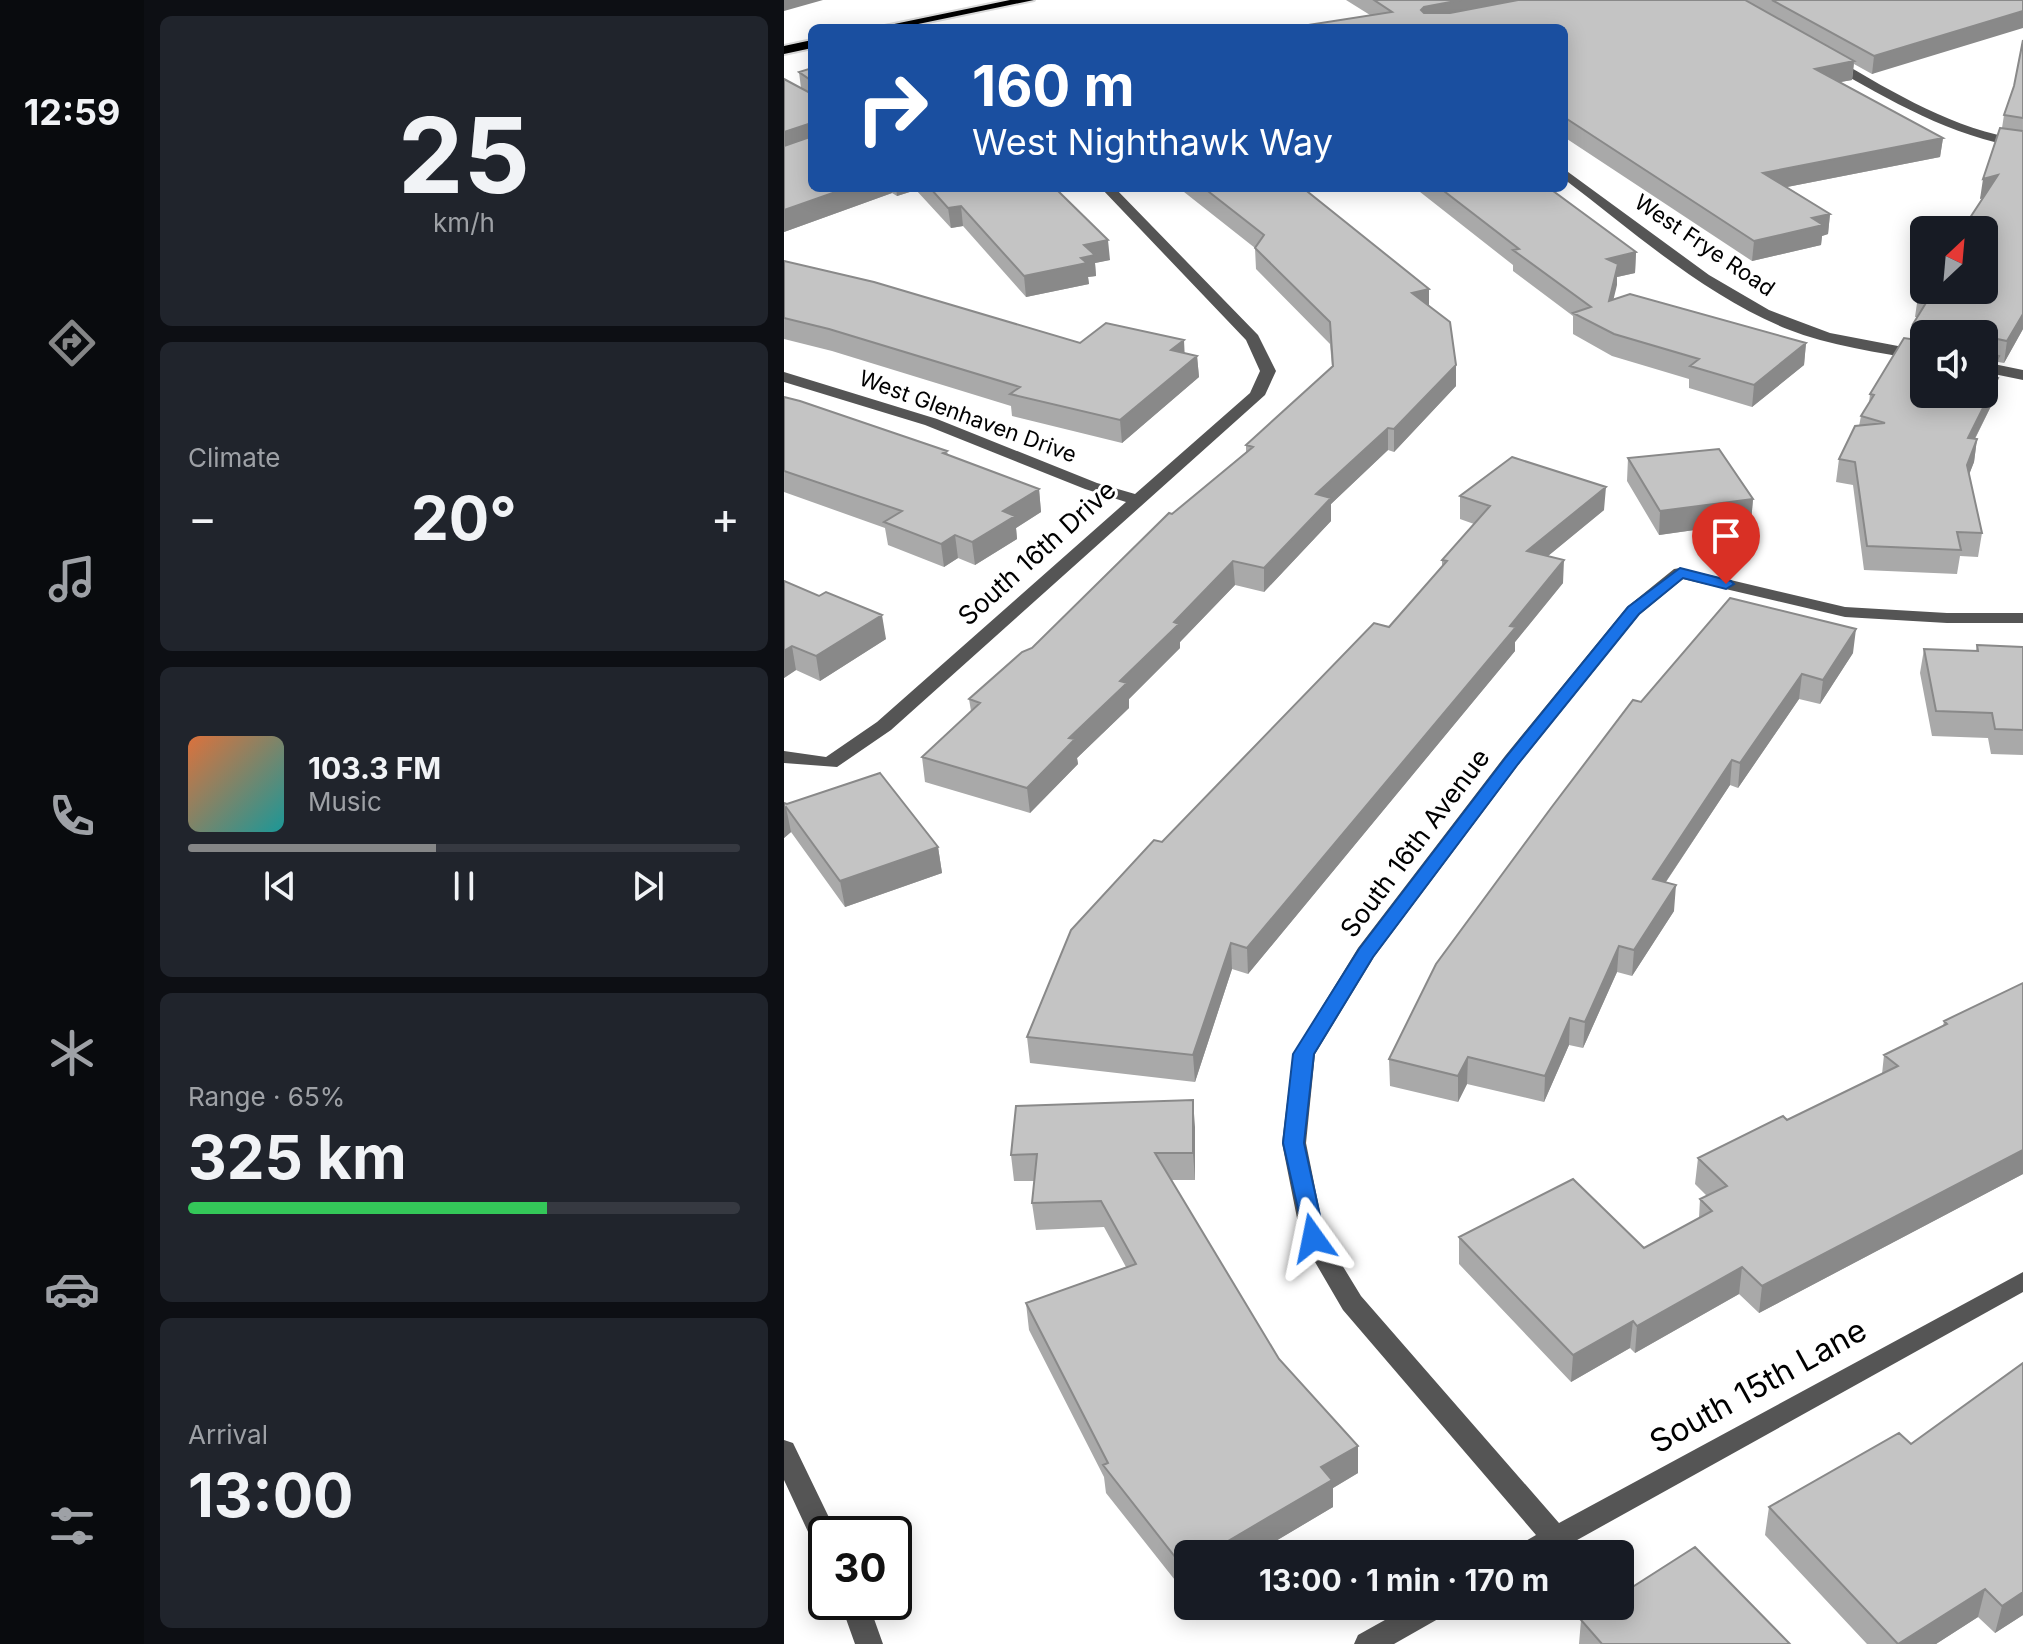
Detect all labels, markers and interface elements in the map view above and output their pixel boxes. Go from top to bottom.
text: 160 m [972,52,1135,120]
icon: right [840,56,944,160]
text: 12:59 [24,90,120,134]
text: 25 [398,92,530,218]
text: West Nighthawk Way [972,120,1333,164]
street label: West Frye Road [1630,189,1780,301]
text: km/h [433,207,495,238]
north arrow [1910,216,1998,304]
map controls [1910,216,1998,408]
icon: directions [44,315,100,371]
button: sound [1910,320,1998,408]
street label: West Glenhaven Drive [856,365,1080,467]
text: Climate [188,442,280,473]
street label: South 16th Drive [952,474,1122,631]
text: 20° [411,482,517,554]
text: − [188,491,217,545]
text: + [711,491,740,545]
pin [1692,502,1760,584]
icon: arrive [1704,514,1748,558]
icon: music [44,551,100,607]
street label: South 16th Avenue [1334,742,1496,943]
text: 103.3 FM [308,750,441,786]
text: Music [308,786,382,817]
icon: phone [44,788,100,844]
icon: previous [258,864,302,908]
icon: pause [442,864,486,908]
icon: next [626,864,670,908]
icon: climate [44,1025,100,1081]
text: Range · 65% [188,1081,345,1112]
text: 325 km [188,1121,407,1193]
position arrow [1271,1196,1355,1280]
icon: car [44,1261,100,1317]
street label: South 15th Lane [1643,1310,1873,1461]
text: Arrival [188,1419,268,1450]
text: 13:00 [188,1459,354,1531]
icon: filters [44,1498,100,1554]
speed limit sign: 30 [808,1516,912,1620]
text: 13:00 · 1 min · 170 m [1259,1562,1549,1598]

